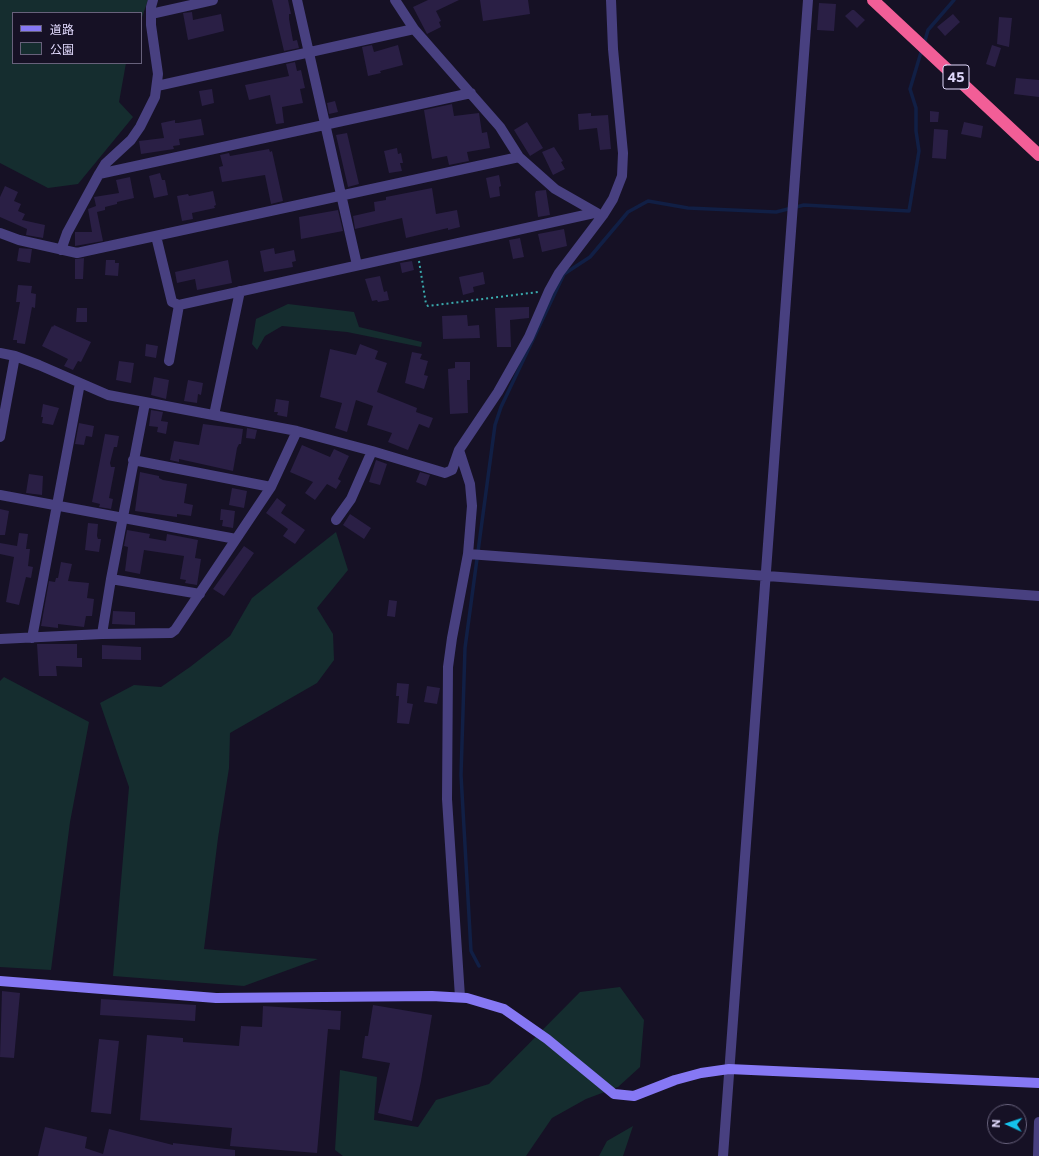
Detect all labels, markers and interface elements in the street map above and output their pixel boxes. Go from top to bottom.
legend [12,12,142,64]
text: 道路 [50,22,74,36]
text: 公園 [50,42,74,56]
road number: 45 [943,65,969,89]
north arrow [987,1104,1027,1144]
text: N [989,1119,1002,1128]

